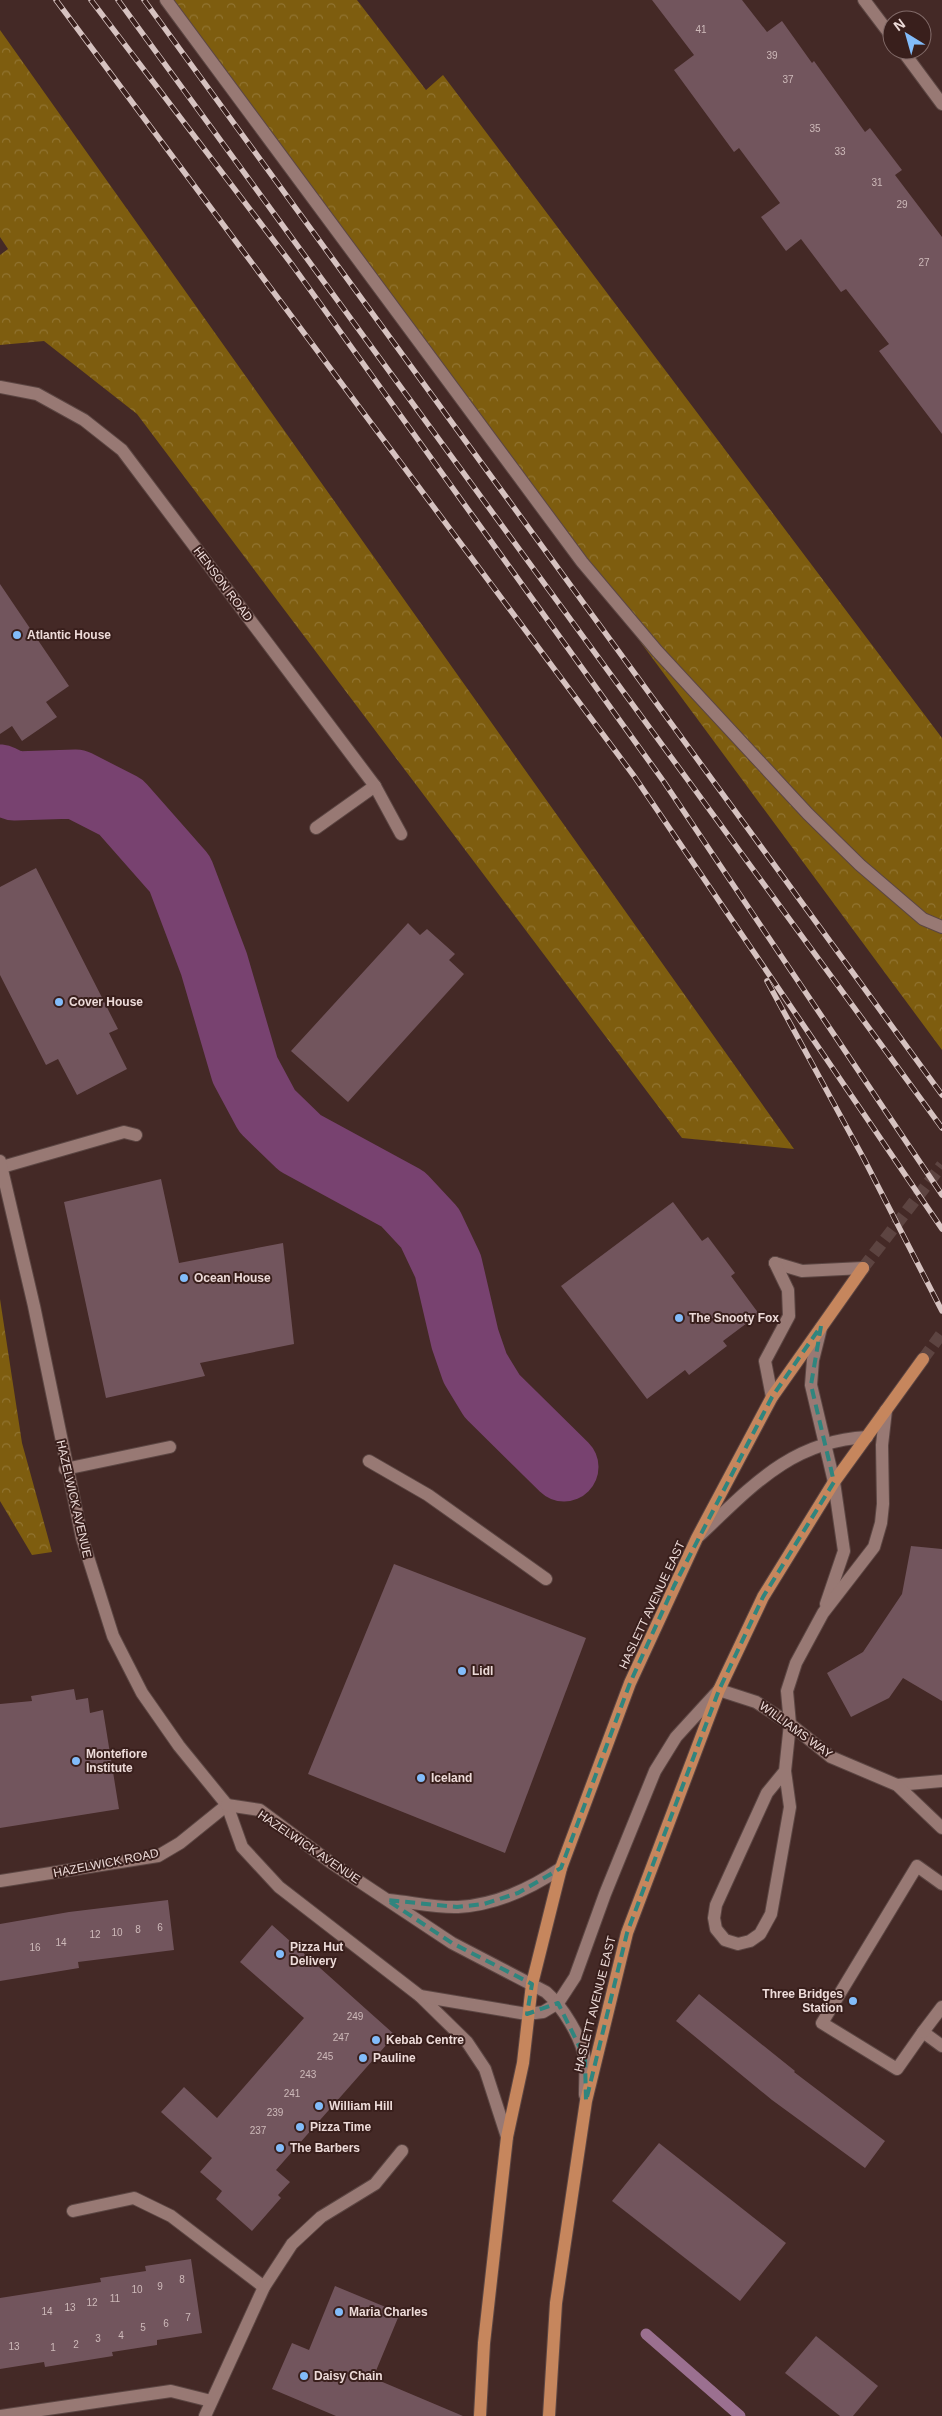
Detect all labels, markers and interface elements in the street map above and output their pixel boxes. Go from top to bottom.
north arrow [882,10,932,60]
text: N [890,15,908,34]
house number: 41 [695,24,707,35]
house number: 39 [766,50,778,61]
house number: 37 [782,74,794,85]
house number: 35 [809,123,821,134]
house number: 33 [834,146,846,157]
house number: 31 [871,177,883,188]
house number: 29 [896,199,908,210]
house number: 27 [918,257,930,268]
street label: HENSON ROAD [191,544,256,624]
place label: Atlantic House [27,628,111,642]
marker: Atlantic House [11,629,23,641]
place label: Cover House [69,995,143,1009]
marker: Cover House [53,996,65,1008]
place label: Ocean House [194,1271,271,1285]
marker: Ocean House [178,1272,190,1284]
place label: The Snooty Fox [689,1311,779,1325]
marker: The Snooty Fox [673,1312,685,1324]
street label: HAZELWICK AVENUE [54,1439,94,1559]
street label: HASLETT AVENUE EAST [616,1538,688,1671]
place label: Lidl [472,1664,493,1678]
marker: Lidl [456,1665,468,1677]
street label: WILLIAMS WAY [757,1699,835,1761]
place label: Montefiore Institute [86,1747,148,1775]
marker: Montefiore Institute [70,1755,82,1767]
place label: Iceland [431,1771,472,1785]
marker: Iceland [415,1772,427,1784]
street label: HAZELWICK AVENUE [255,1808,363,1886]
street label: HAZELWICK ROAD [52,1846,160,1880]
house number: 6 [157,1922,163,1933]
house number: 8 [135,1924,141,1935]
house number: 10 [111,1927,123,1938]
house number: 12 [89,1929,101,1940]
street label: HASLETT AVENUE EAST [571,1934,619,2073]
house number: 14 [55,1937,67,1948]
place label: Pizza Hut Delivery [290,1940,343,1968]
house number: 16 [29,1942,41,1953]
marker: Pizza Hut Delivery [274,1948,286,1960]
place label: Three Bridges Station [762,1987,843,2015]
marker: Three Bridges Station [847,1995,859,2007]
house number: 249 [347,2011,364,2022]
house number: 247 [333,2032,350,2043]
place label: Kebab Centre [386,2033,464,2047]
marker: Kebab Centre [370,2034,382,2046]
house number: 245 [317,2051,334,2062]
place label: Pauline [373,2051,416,2065]
marker: Pauline [357,2052,369,2064]
house number: 243 [300,2069,317,2080]
house number: 241 [284,2088,301,2099]
place label: William Hill [329,2099,393,2113]
marker: William Hill [313,2100,325,2112]
house number: 239 [267,2107,284,2118]
place label: Pizza Time [310,2120,371,2134]
marker: Pizza Time [294,2121,306,2133]
house number: 237 [250,2125,267,2136]
place label: The Barbers [290,2141,360,2155]
marker: The Barbers [274,2142,286,2154]
house number: 8 [179,2274,185,2285]
house number: 9 [157,2281,163,2292]
house number: 10 [131,2284,143,2295]
house number: 11 [110,2293,121,2304]
house number: 12 [86,2297,98,2308]
house number: 13 [64,2302,76,2313]
place label: Maria Charles [349,2305,428,2319]
house number: 14 [41,2306,53,2317]
marker: Maria Charles [333,2306,345,2318]
house number: 7 [185,2312,191,2323]
house number: 6 [163,2318,169,2329]
house number: 5 [140,2322,146,2333]
house number: 4 [118,2330,124,2341]
house number: 3 [95,2333,101,2344]
house number: 2 [73,2339,79,2350]
house number: 13 [8,2341,20,2352]
house number: 1 [50,2342,56,2353]
place label: Daisy Chain [314,2369,383,2383]
marker: Daisy Chain [298,2370,310,2382]

